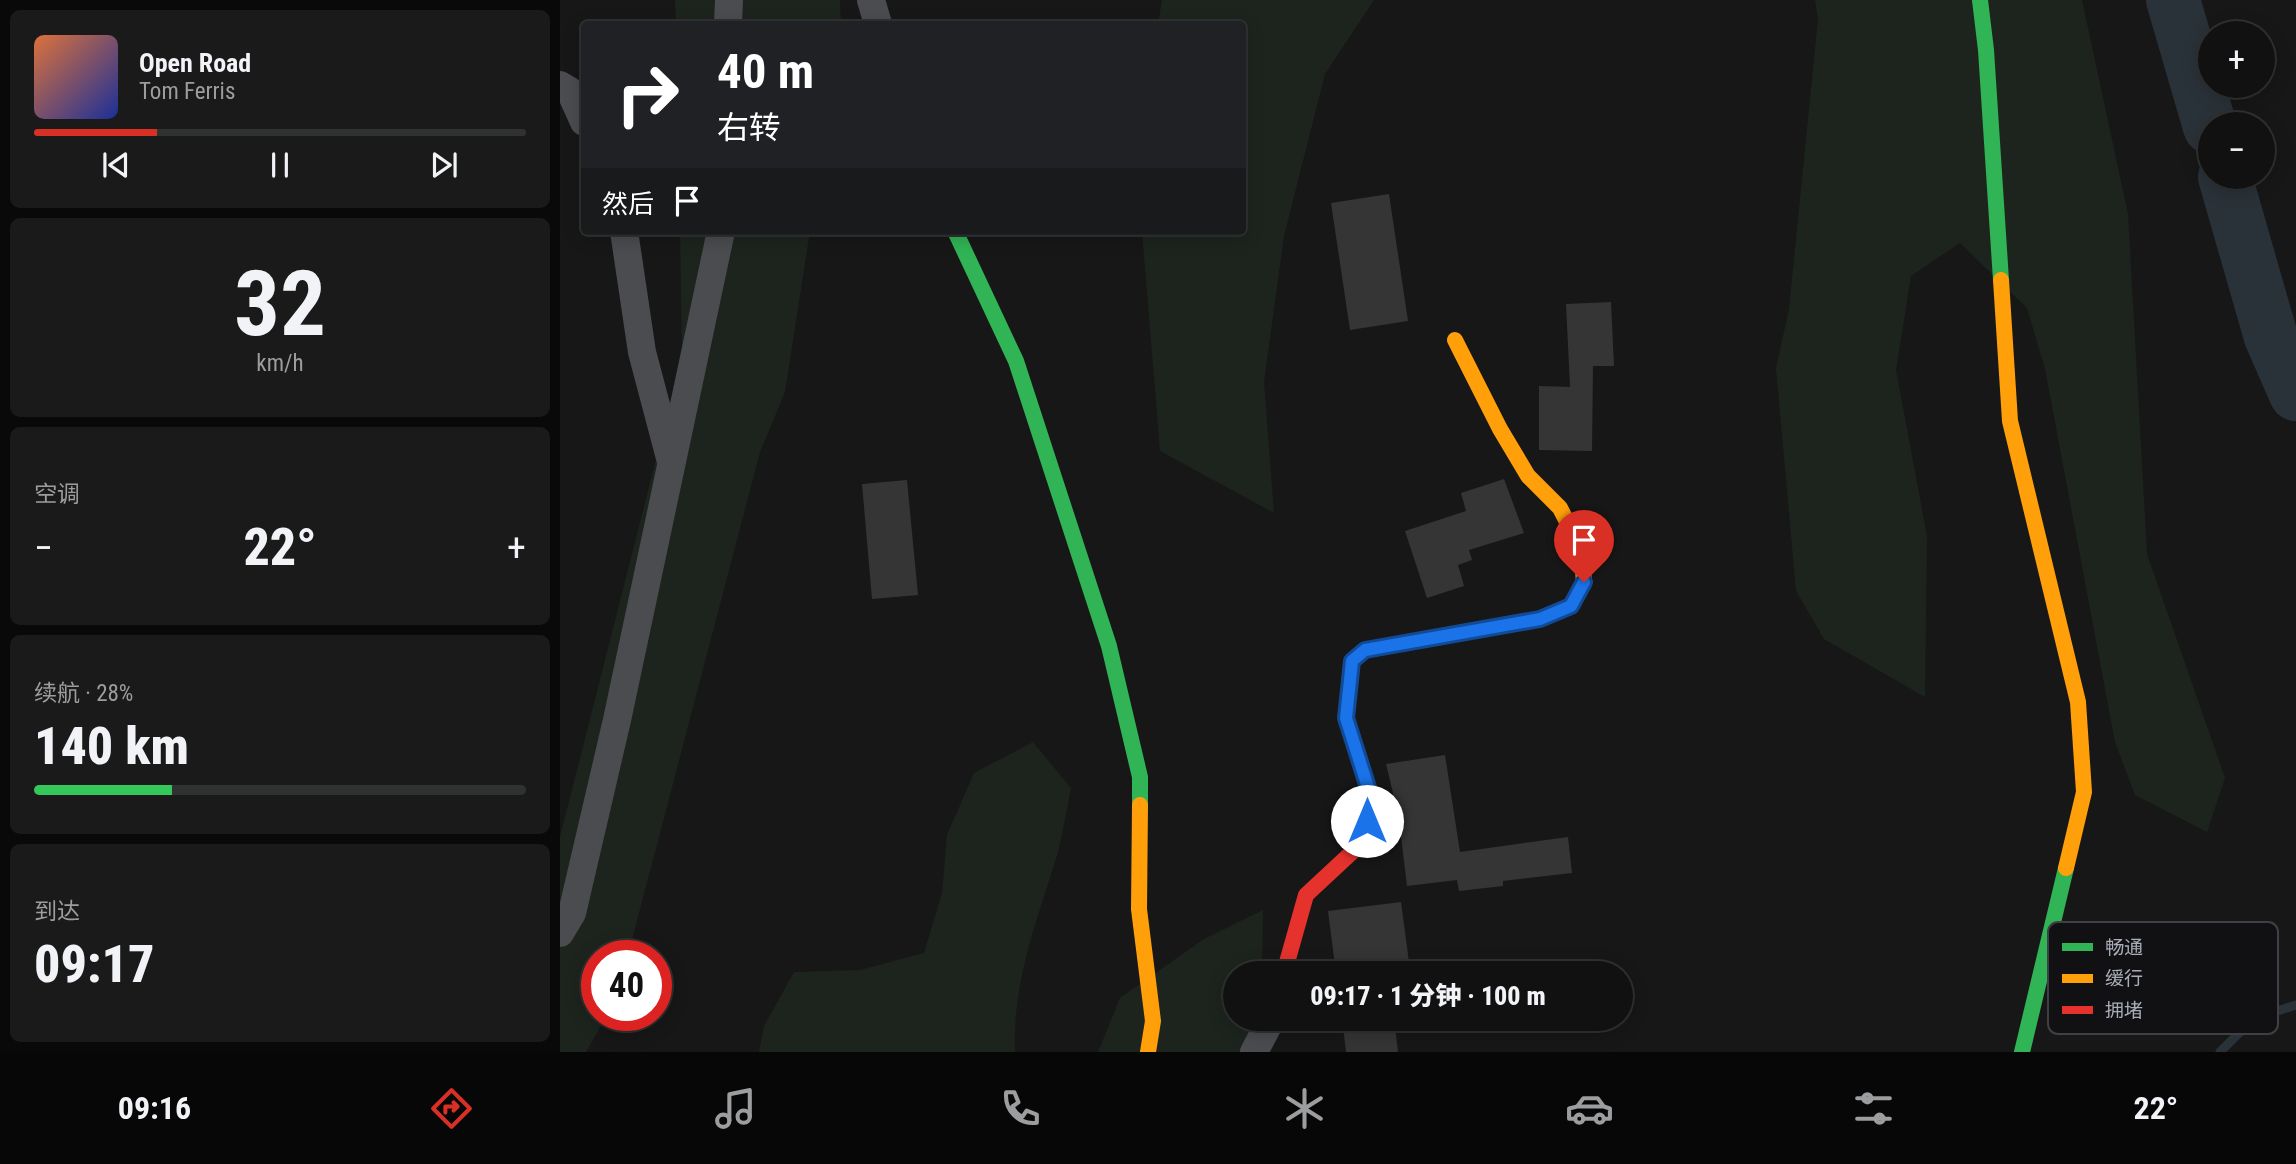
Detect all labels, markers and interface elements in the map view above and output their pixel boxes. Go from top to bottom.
map controls [2198,21,2275,189]
button: + [2198,21,2275,98]
text: 40 m [717,43,814,100]
text: Open Road [139,48,251,78]
icon: right [602,49,693,140]
text: Tom Ferris [139,78,235,105]
text: 右转 [717,109,781,147]
button: − [2198,112,2275,189]
icon: previous [97,146,135,184]
icon: pause [261,146,299,184]
icon: next [425,146,463,184]
icon: arrive [668,182,706,220]
text: 然后 [602,189,654,219]
text: 32 [234,251,326,357]
text: km/h [256,350,304,377]
text: 空调 [34,481,80,508]
pin [1554,510,1614,582]
text: 22° [243,517,317,578]
icon: arrive [1565,521,1603,559]
text: − [34,526,53,570]
text: + [507,526,526,570]
text: 续航 · 28% [34,680,133,707]
text: 140 km [34,716,189,777]
position arrow [1330,784,1404,858]
text: 到达 [34,898,80,925]
legend [2048,922,2278,1034]
text: 09:17 [34,934,154,995]
text: 畅通 [2105,936,2143,959]
speed limit sign: 40 [581,940,672,1031]
text: 缓行 [2105,967,2143,990]
text: 09:17 · 1 分钟 · 100 m [1310,981,1546,1011]
text: 拥堵 [2105,999,2143,1022]
icon: directions [427,1084,476,1133]
icon: music [711,1084,760,1133]
icon: phone [996,1084,1045,1133]
icon: climate [1280,1084,1329,1133]
icon: car [1565,1084,1614,1133]
icon: filters [1849,1084,1898,1133]
text: 09:16 [118,1089,191,1127]
text: 22° [2133,1089,2178,1127]

